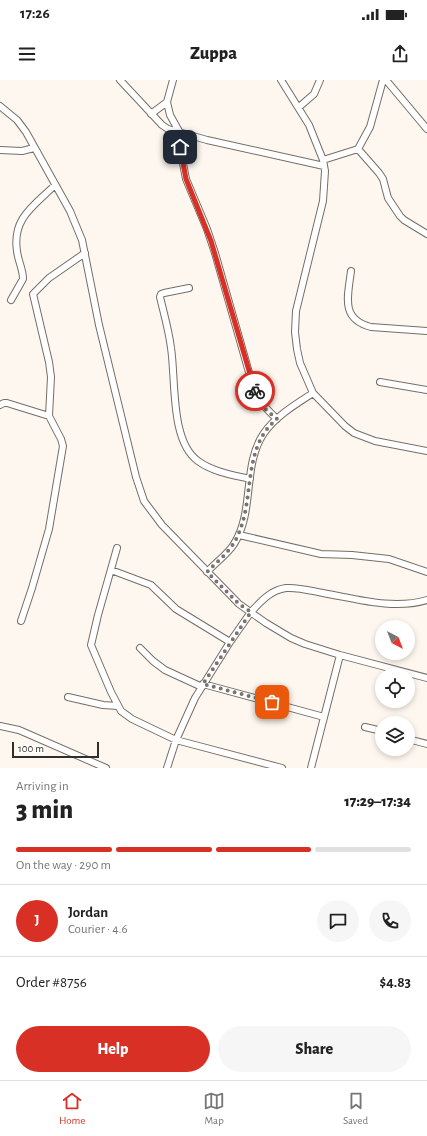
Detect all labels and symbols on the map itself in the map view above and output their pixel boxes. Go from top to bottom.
pin [163,130,197,164]
courier [235,371,275,411]
north arrow [375,620,415,660]
pin [255,685,289,719]
scale bar [12,740,99,759]

